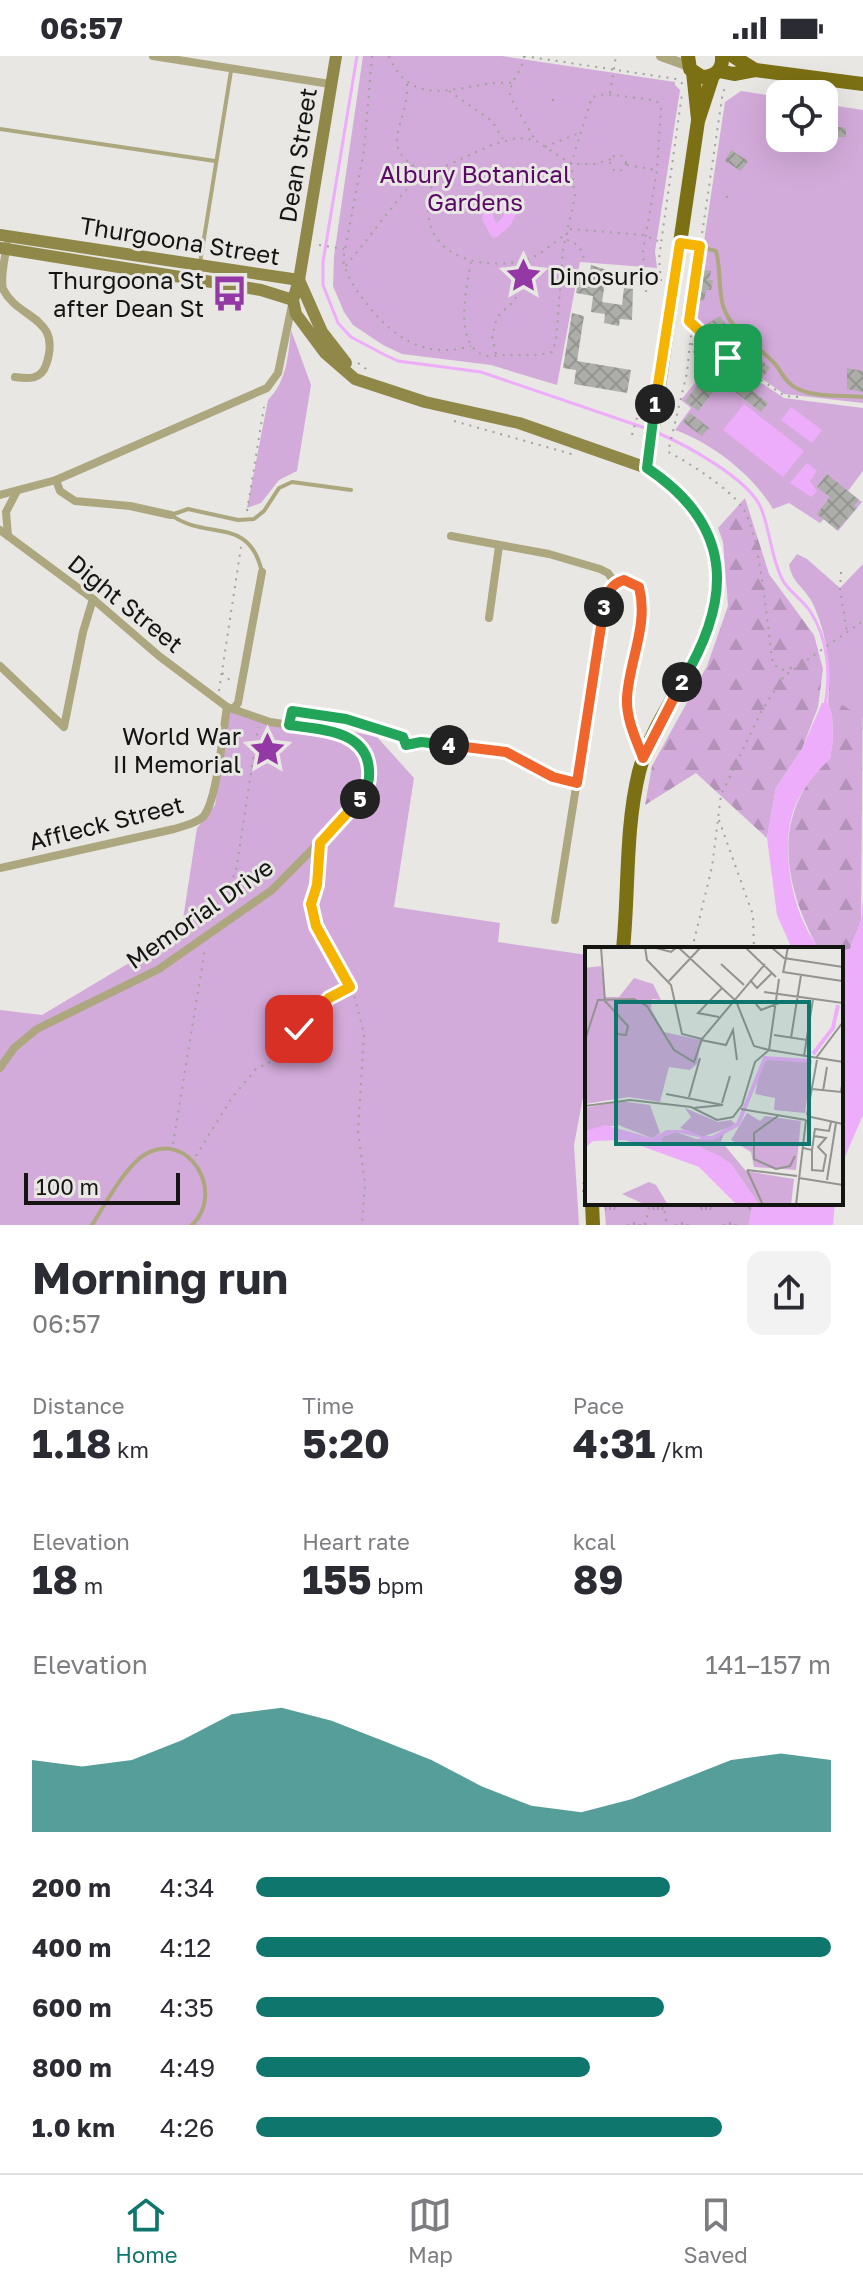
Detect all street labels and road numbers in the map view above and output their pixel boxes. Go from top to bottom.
street label: Dean Street [272,86,322,224]
street label: Thurgoona Street [78,210,282,270]
street label: Dight Street [63,548,189,658]
street label: Affleck Street [26,789,186,855]
street label: Memorial Drive [120,852,278,974]

